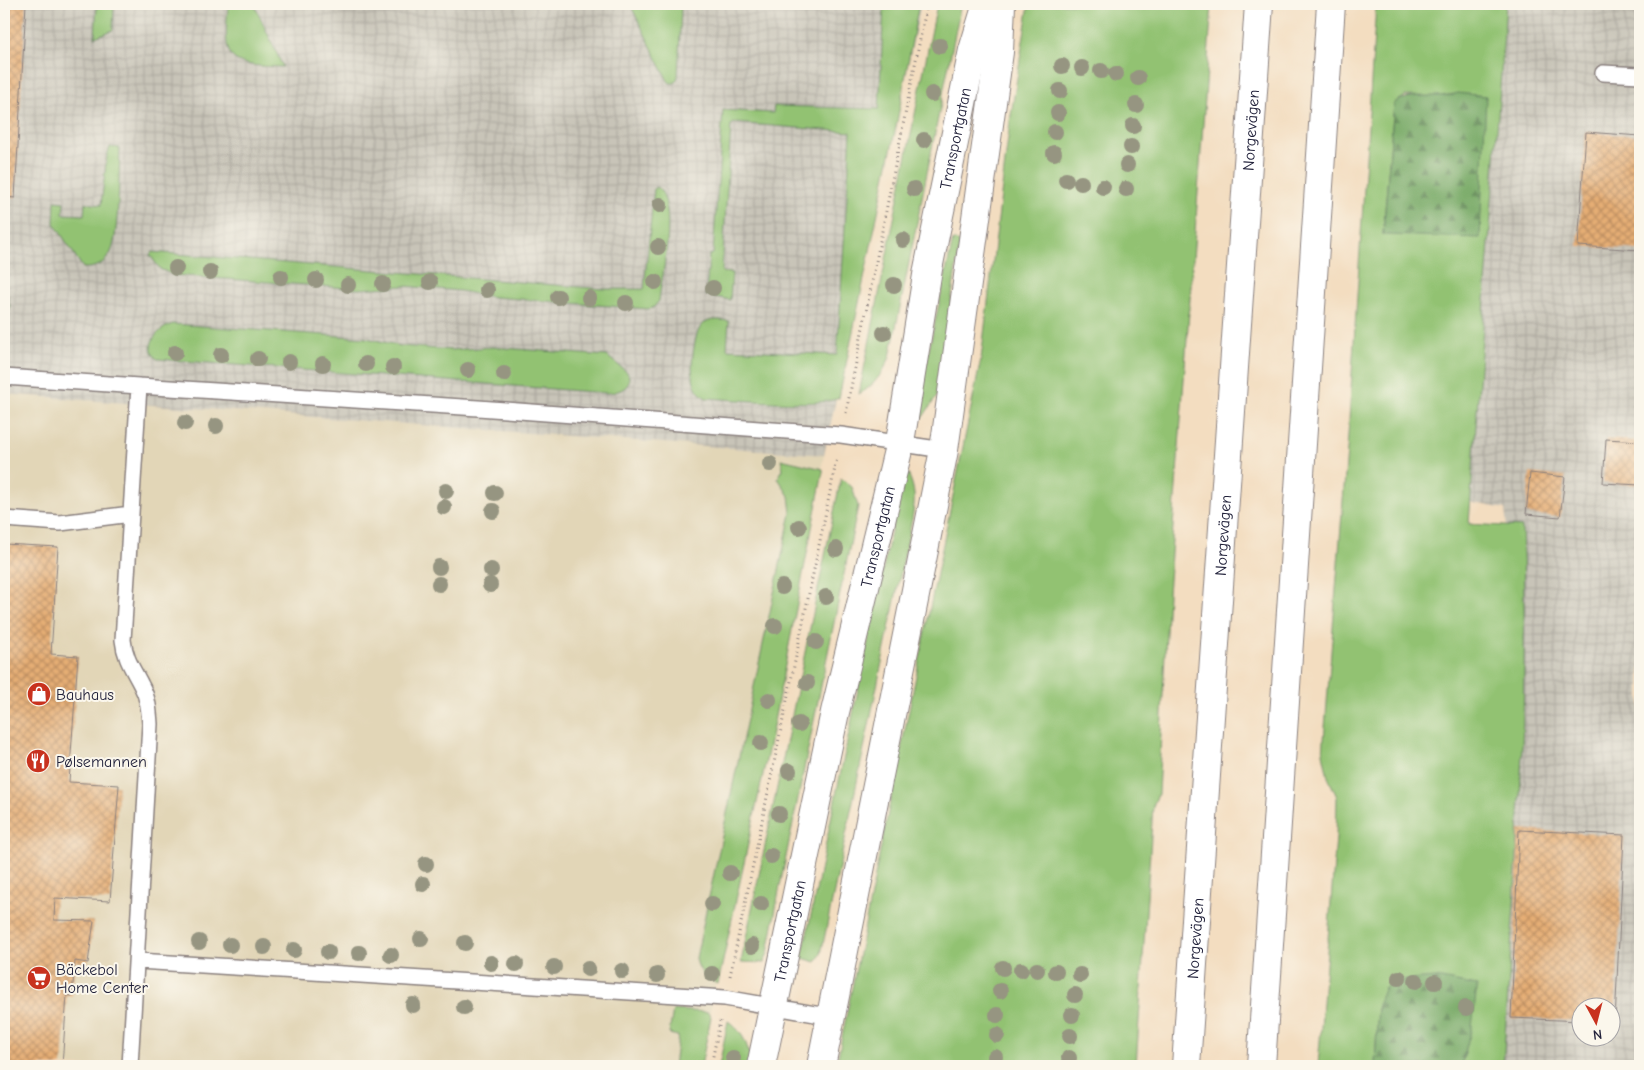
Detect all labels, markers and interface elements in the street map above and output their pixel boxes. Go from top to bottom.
street label: Transportgatan [937,86,975,191]
street label: Norgevägen [1240,89,1263,172]
street label: Transportgatan [857,484,899,589]
street label: Norgevägen [1212,494,1235,577]
shop icon: Bauhaus [26,681,52,707]
place label: Bauhaus [56,686,114,704]
restaurant icon: Pølsemannen [25,748,51,774]
place label: Pølsemannen [56,753,147,771]
street label: Transportgatan [771,879,810,984]
street label: Norgevägen [1184,897,1208,980]
place label: Bäckebol Home Center [56,961,148,997]
supermarket icon: Bäckebol Home Center [26,965,52,991]
north arrow [1572,998,1622,1048]
text: N [1592,1025,1603,1043]

